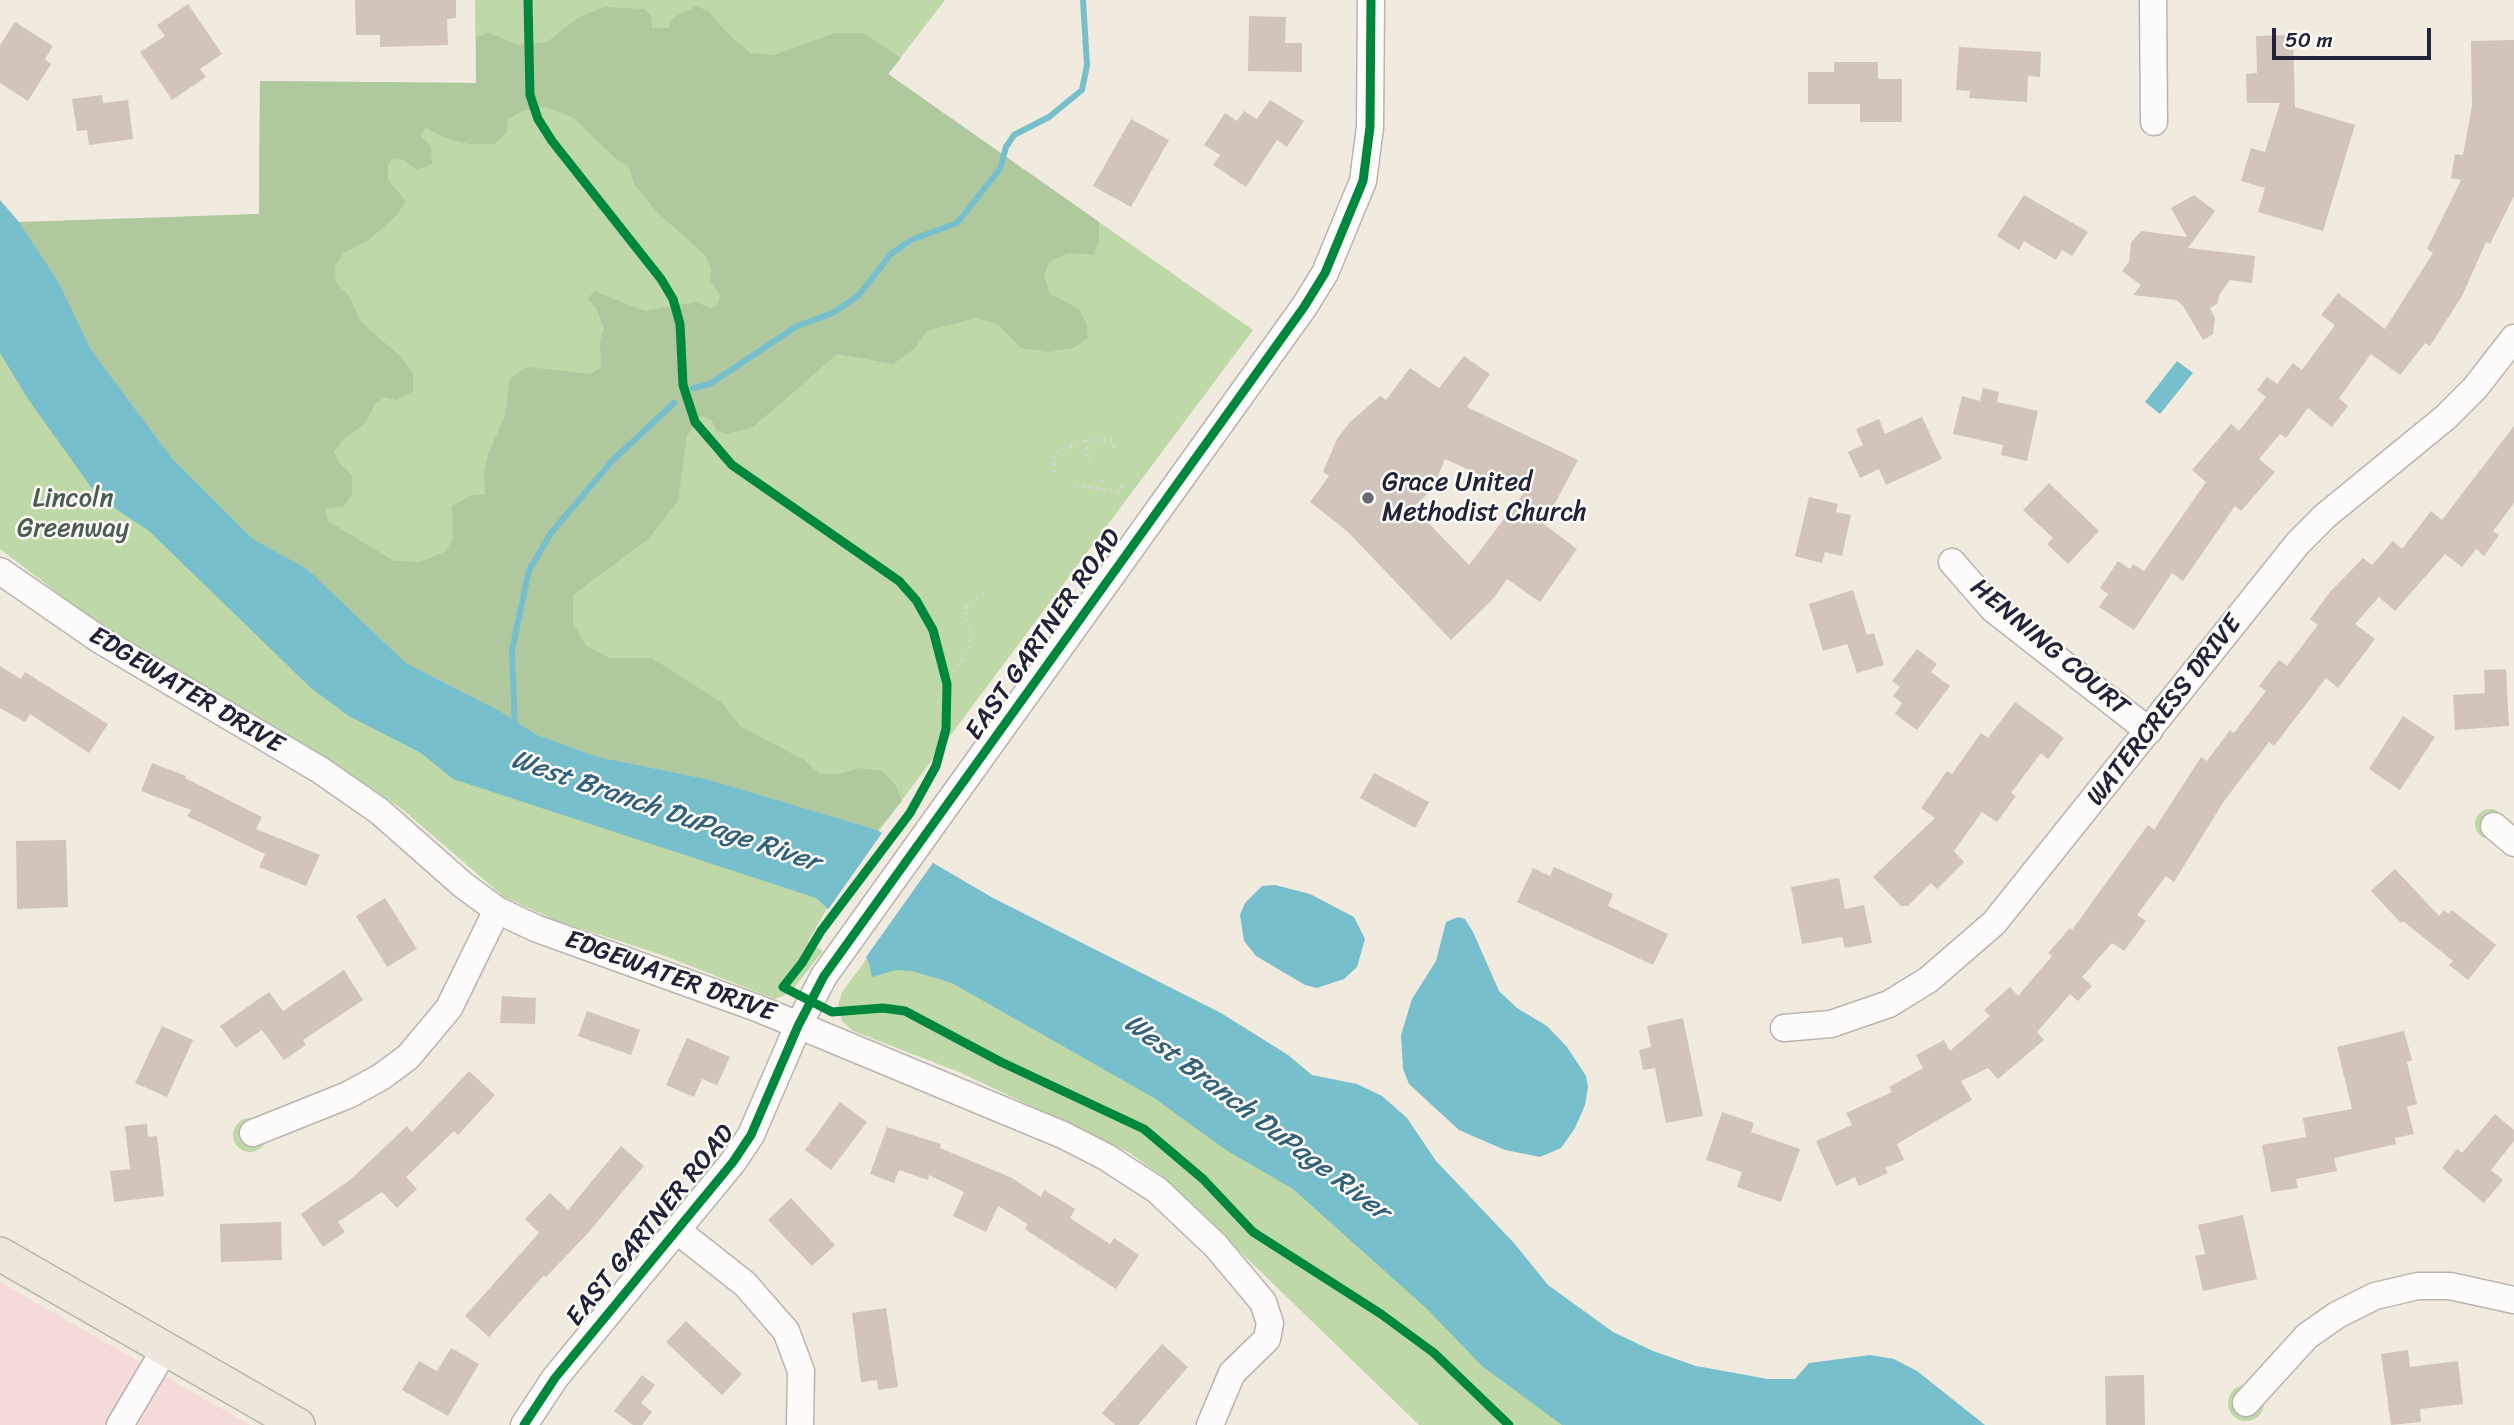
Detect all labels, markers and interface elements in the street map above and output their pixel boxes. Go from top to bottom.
scale bar [2276,14,2435,58]
text: 50 m [2285,21,2333,59]
place label: Grace United Methodist Church [1382,467,1587,528]
park label: Lincoln Greenway [17,483,129,544]
marker: Grace United Methodist Church [1360,490,1376,506]
street label: EAST GARTNER ROAD [959,524,1129,746]
street label: HENNING COURT [1963,573,2135,723]
street label: WATERCRESS DRIVE [2081,609,2249,813]
street label: EDGEWATER DRIVE [83,621,289,761]
water label: West Branch DuPage River [507,743,823,881]
street label: EDGEWATER DRIVE [561,925,779,1029]
water label: West Branch DuPage River [1117,1007,1395,1229]
street label: EAST GARTNER ROAD [560,1119,742,1333]

